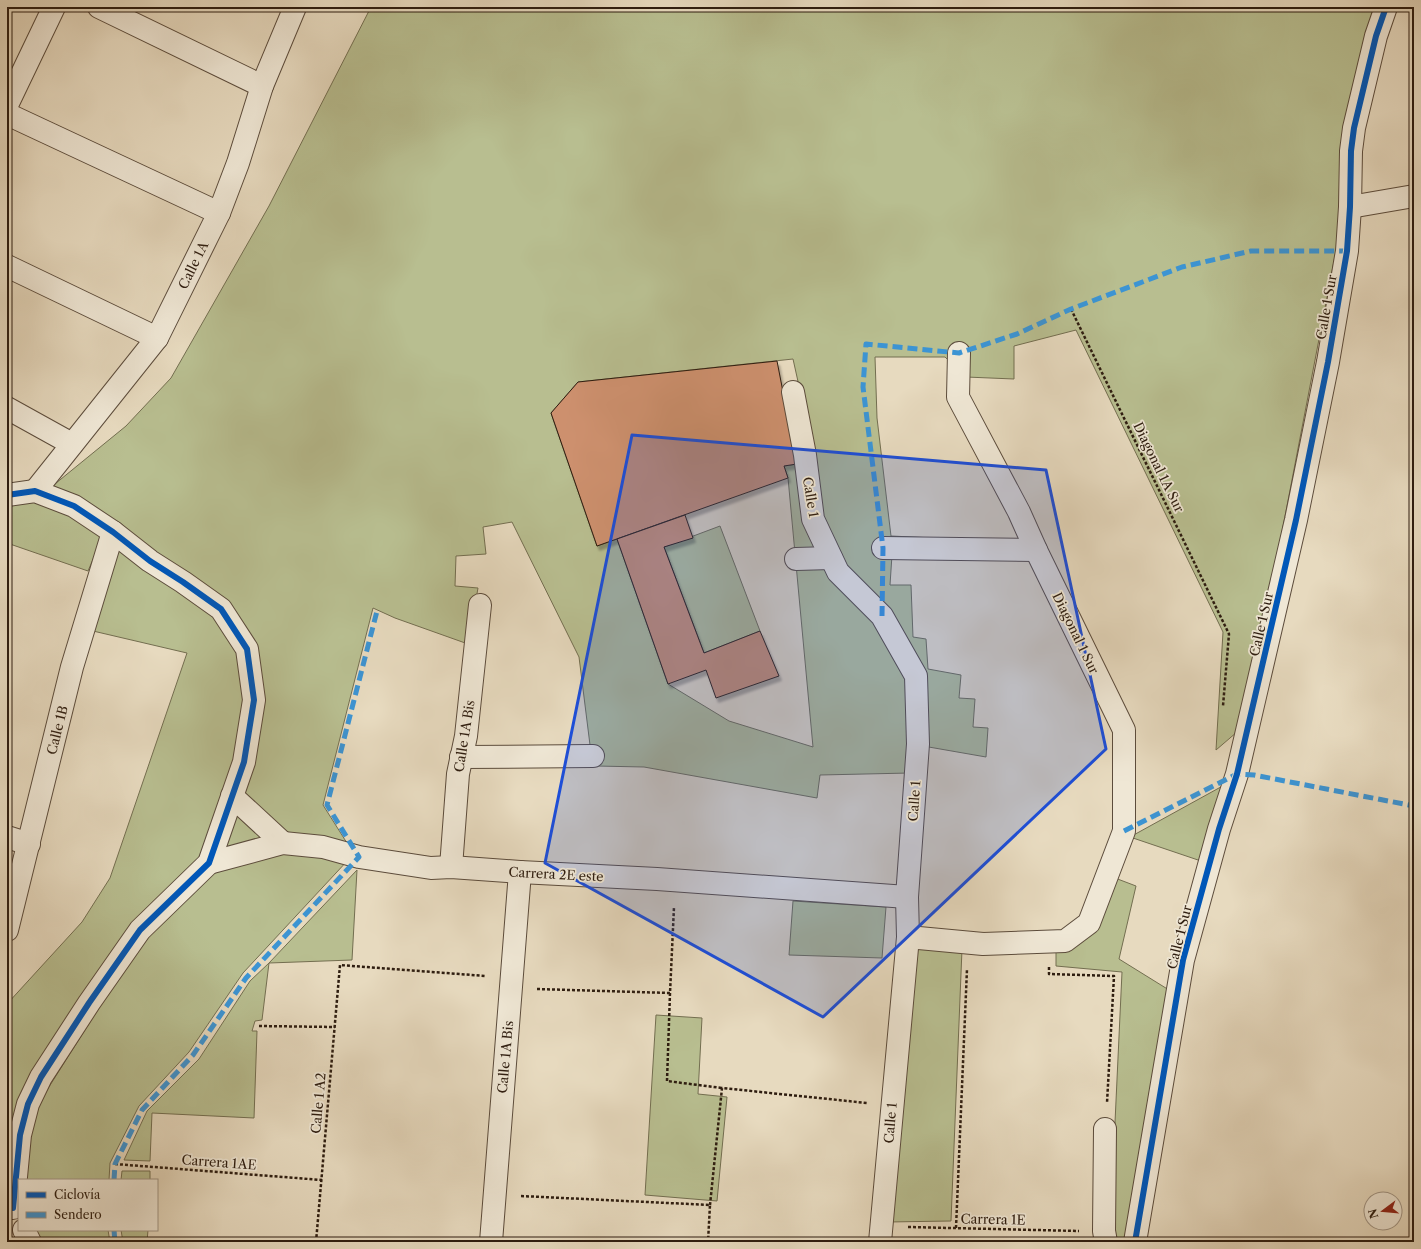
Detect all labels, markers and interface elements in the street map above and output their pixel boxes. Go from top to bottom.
street label: Calle 1A [175,238,212,291]
street label: Calle 1 Sur [1312,273,1340,341]
street label: Diagonal 1A Sur [1130,419,1188,515]
street label: Calle 1 [800,476,822,519]
street label: Diagonal 1 Sur [1049,590,1103,677]
street label: Calle 1 Sur [1246,590,1276,658]
street label: Calle 1A Bis [450,699,478,773]
street label: Calle 1B [43,704,71,756]
street label: Calle 1 [905,780,923,822]
street label: Carrera 2E este [508,864,604,884]
street label: Calle 1 Sur [1163,903,1195,971]
street label: Calle 1A Bis [494,1020,516,1094]
street label: Calle 1 A2 [307,1072,329,1134]
street label: Calle 1 [880,1101,900,1144]
street label: Carrera 1AE [181,1151,257,1173]
legend [18,1179,158,1231]
text: Ciclovía [54,1187,101,1202]
north arrow [1363,1191,1403,1231]
text: Sendero [54,1207,102,1222]
text: N [1365,1207,1381,1220]
street label: Carrera 1E [960,1210,1026,1228]

